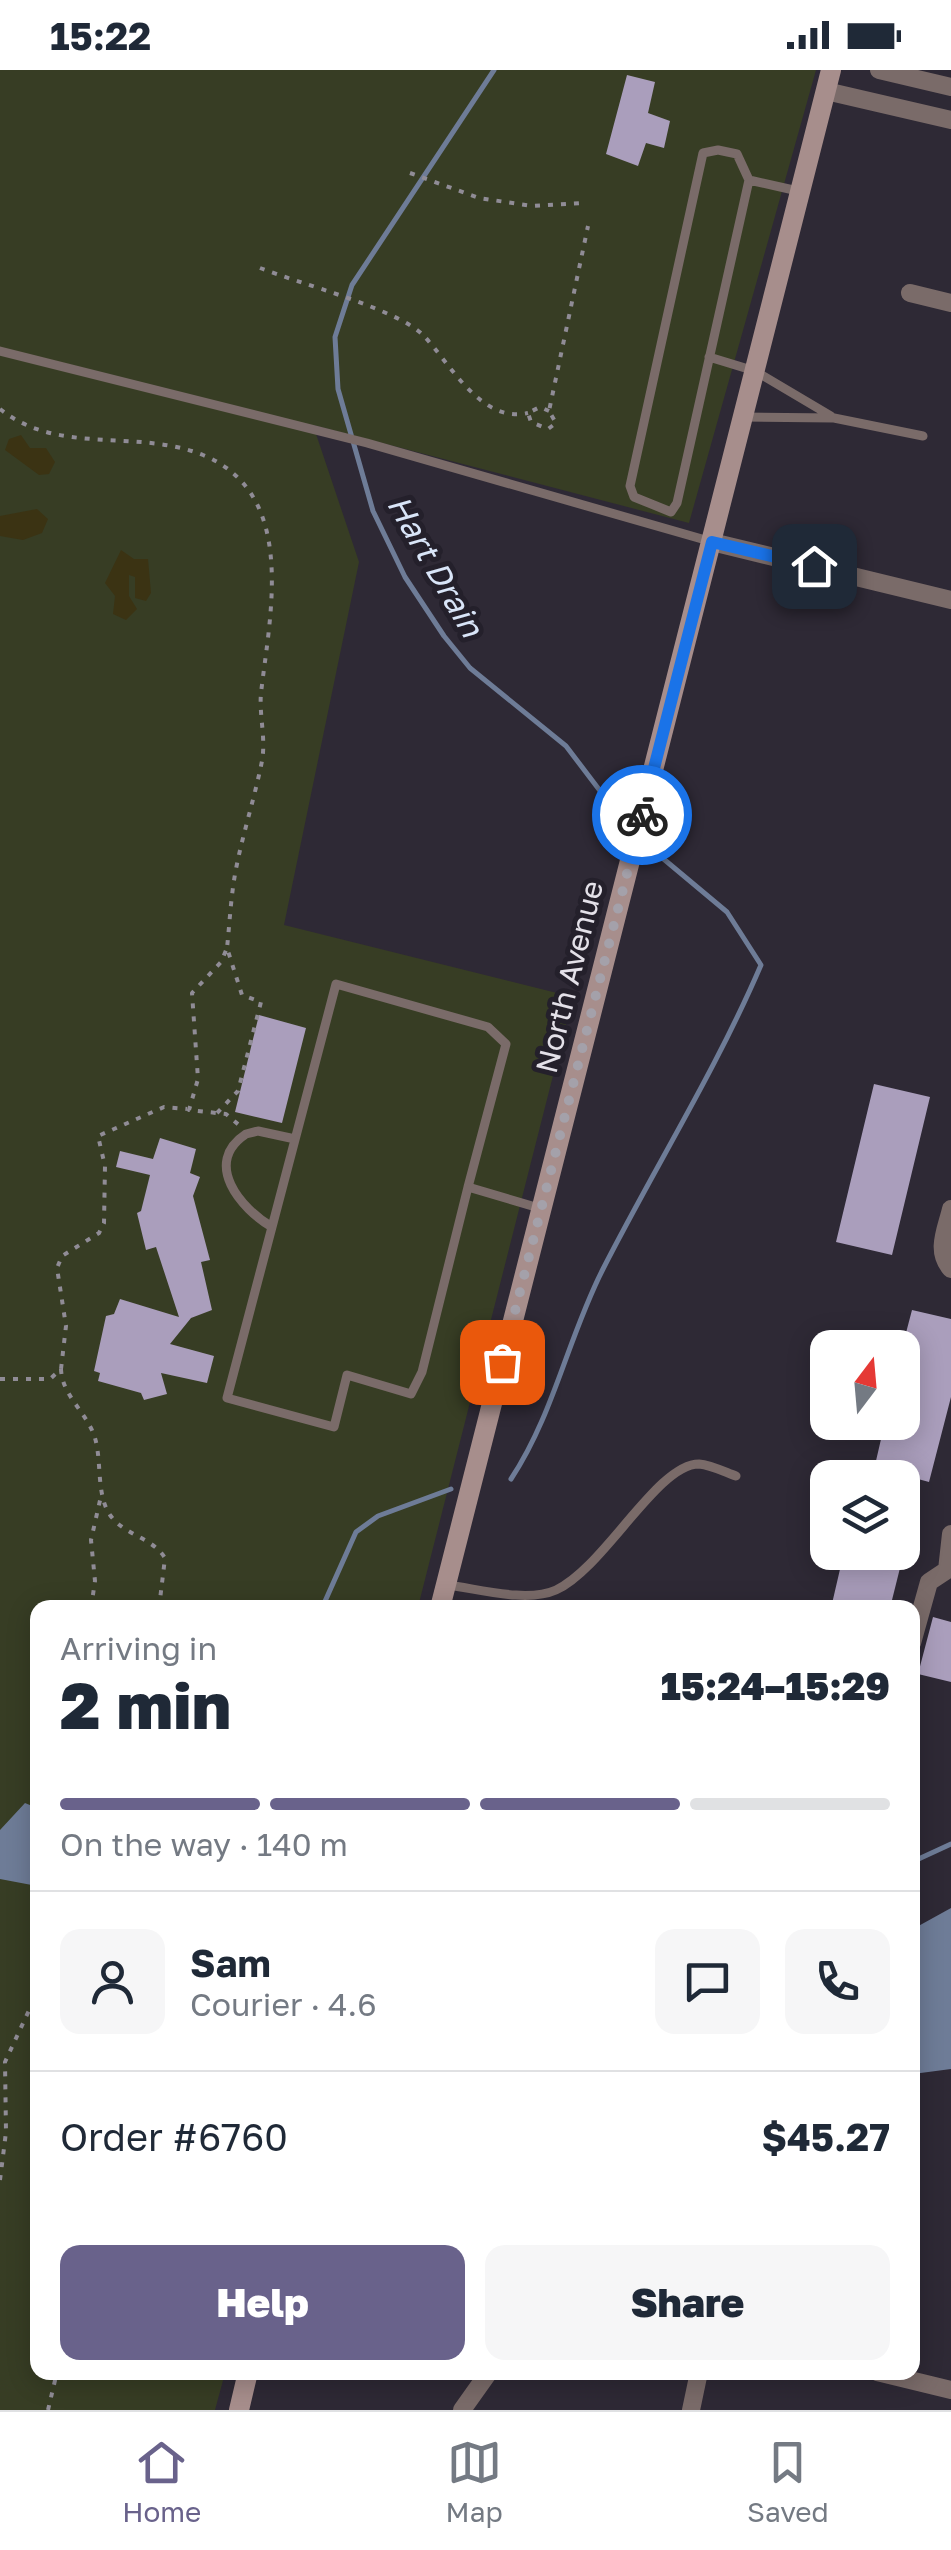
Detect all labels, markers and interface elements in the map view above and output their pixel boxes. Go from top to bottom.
text: 15:22 [50,13,151,58]
water label: Hart Drain [380,488,492,644]
pin [772,524,857,609]
icon: home [787,539,842,594]
courier [592,765,692,865]
icon: bike [615,788,670,843]
street label: North Avenue [528,877,610,1077]
pin [460,1320,545,1405]
north arrow [810,1330,920,1440]
map controls [810,1330,920,1570]
icon: bag [475,1335,530,1390]
button: layers [810,1460,920,1570]
text: Arriving in [60,1629,217,1667]
text: 15:24–15:29 [661,1663,890,1708]
text: 2 min [60,1665,231,1743]
text: On the way · 140 m [60,1825,348,1863]
button: person [60,1929,165,2034]
button: chat [655,1929,760,2034]
button: phone [785,1929,890,2034]
text: Sam [190,1940,271,1985]
text: Courier · 4.6 [190,1985,377,2023]
text: Order #6760 [60,2114,288,2159]
text: $45.27 [762,2114,890,2159]
button: Help [60,2245,465,2360]
button: Share [485,2245,890,2360]
tab: Home [122,2435,201,2528]
tab: Map [446,2435,503,2528]
tab: Saved [747,2435,829,2528]

